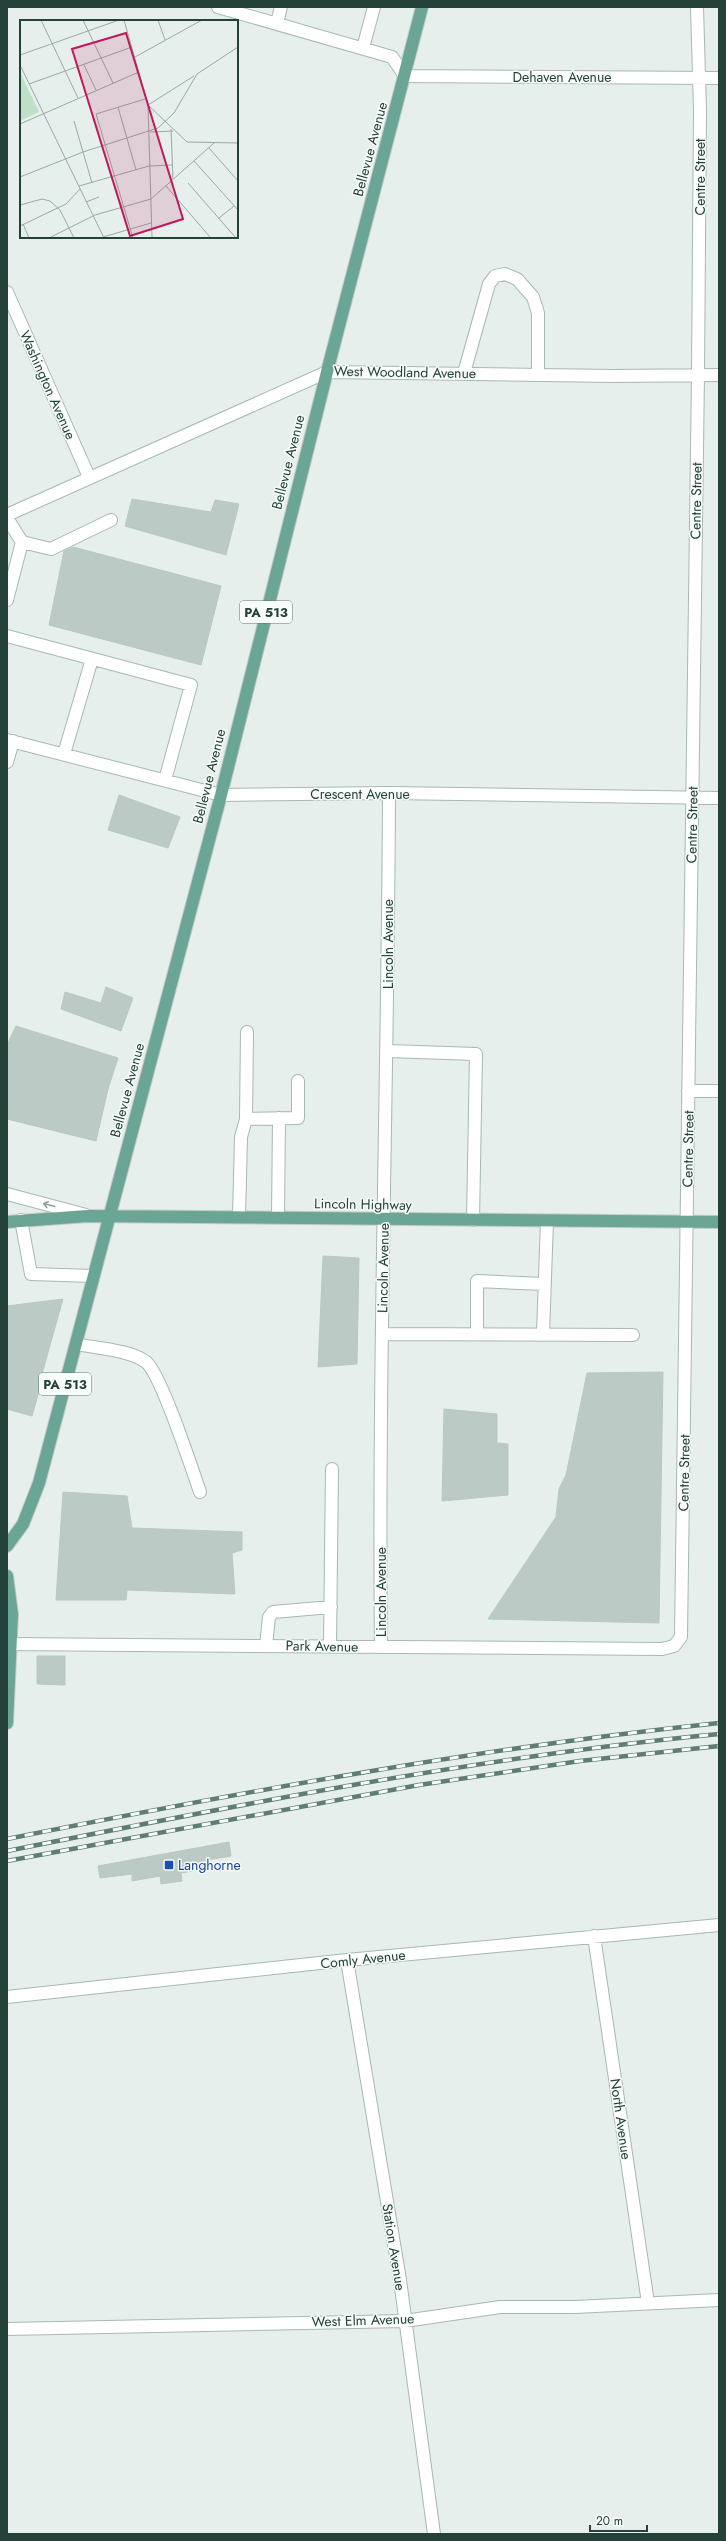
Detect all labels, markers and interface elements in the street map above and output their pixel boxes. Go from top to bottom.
inset map [20,20,238,238]
street label: Dehaven Avenue [512,67,612,87]
street label: Bellevue Avenue [348,100,392,198]
street label: Centre Street [690,138,710,215]
street label: Washington Avenue [15,327,81,443]
street label: West Woodland Avenue [334,361,476,383]
street label: Bellevue Avenue [267,413,309,511]
street label: Centre Street [685,462,707,540]
road number: PA 513 [240,601,292,623]
street label: Bellevue Avenue [188,727,230,825]
street label: Crescent Avenue [310,784,410,804]
street label: Centre Street [681,786,703,864]
street label: Lincoln Avenue [378,899,398,989]
street label: Bellevue Avenue [105,1041,149,1139]
street label: Centre Street [677,1110,699,1188]
street label: Lincoln Highway [314,1193,413,1215]
one-way arrow [43,1201,56,1209]
street label: Lincoln Avenue [372,1223,394,1313]
road number: PA 513 [39,1373,91,1395]
street label: Centre Street [673,1434,695,1512]
street label: Lincoln Avenue [371,1547,391,1637]
street label: Park Avenue [285,1635,359,1657]
place label: Langhorne [178,1855,241,1875]
marker: Langhorne [163,1859,175,1871]
street label: Comly Avenue [320,1945,406,1973]
street label: North Avenue [605,2077,637,2161]
street label: Station Avenue [377,2202,411,2292]
street label: West Elm Avenue [311,2308,415,2332]
scale bar [590,2507,647,2533]
text: 20 m [596,2512,623,2530]

